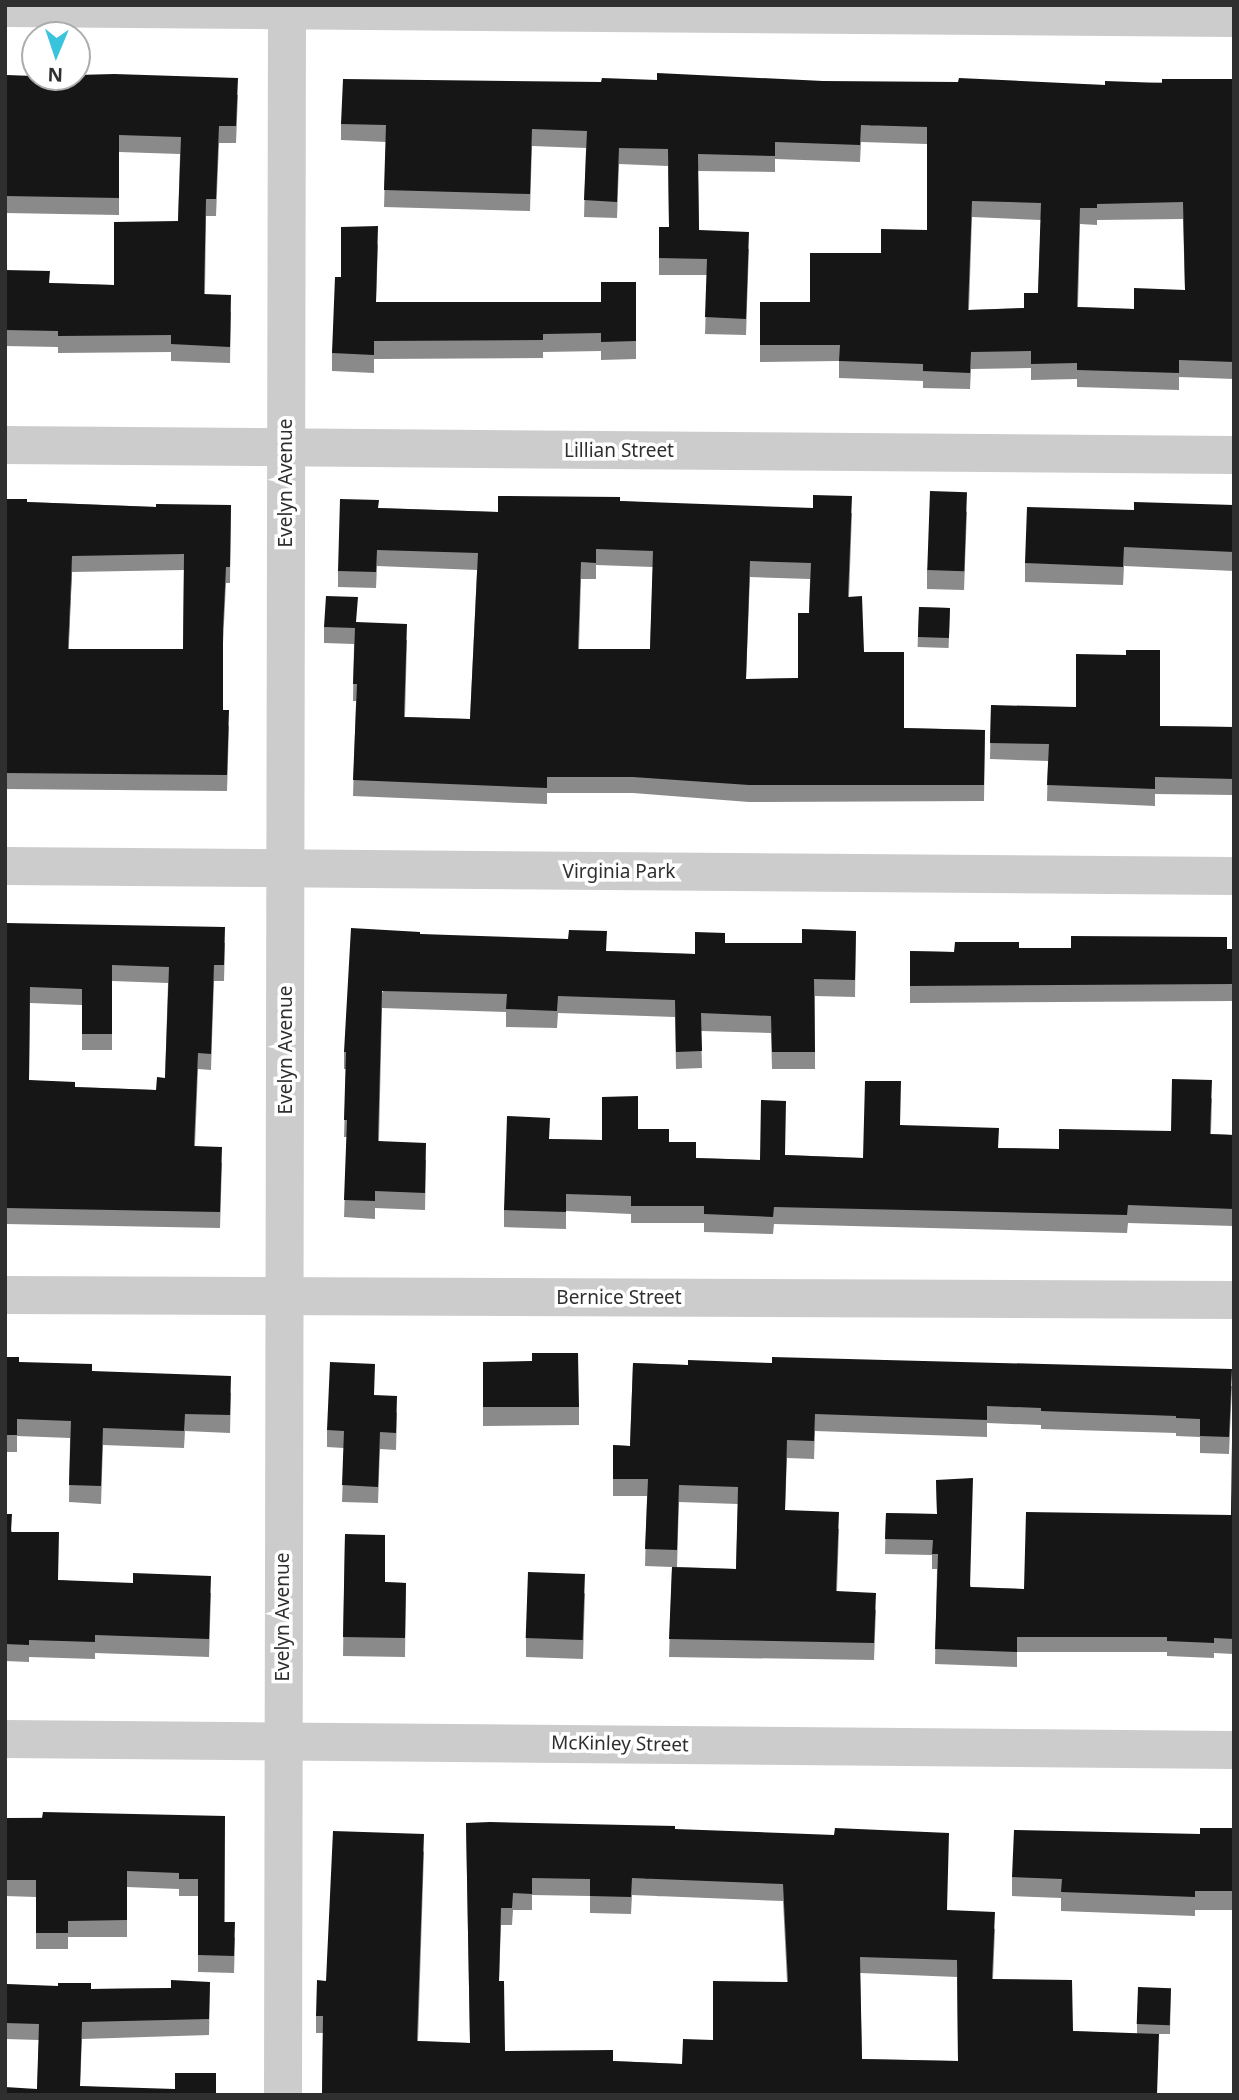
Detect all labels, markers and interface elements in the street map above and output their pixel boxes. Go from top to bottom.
north arrow [21,21,91,91]
text: N [47,62,64,88]
street label: Evelyn Avenue [275,419,297,547]
street label: Lillian Street [564,440,674,462]
street label: Virginia Park [563,861,675,883]
street label: Evelyn Avenue [275,986,297,1114]
street label: Bernice Street [556,1287,682,1309]
street label: Evelyn Avenue [272,1553,294,1681]
street label: McKinley Street [551,1731,689,1757]

